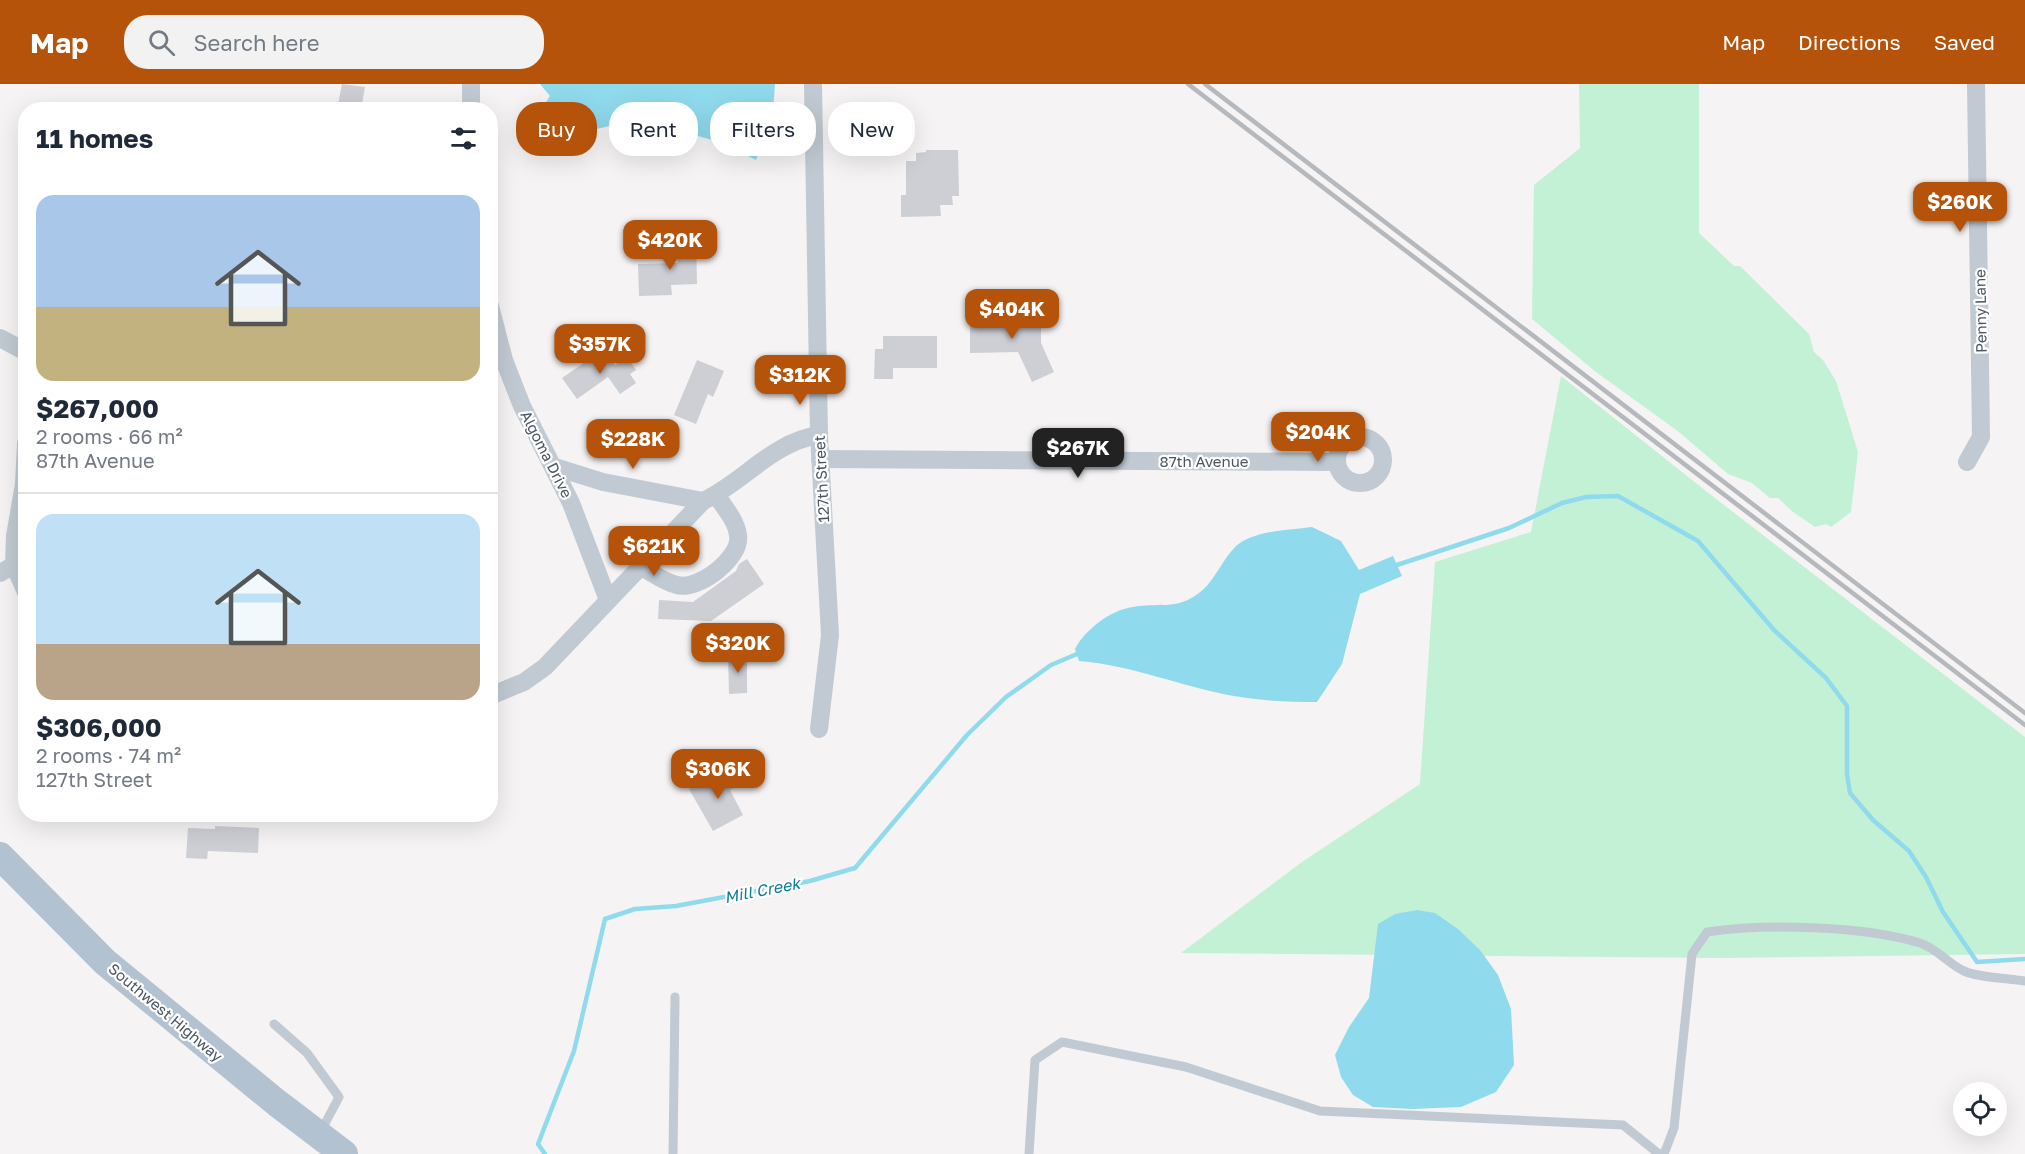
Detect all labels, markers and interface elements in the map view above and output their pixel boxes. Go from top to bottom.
search box [124,15,544,69]
text: Map [30,26,88,59]
icon: search [145,26,178,59]
text: Search here [193,29,319,56]
text: Map [1722,29,1765,55]
text: Directions [1798,29,1901,55]
text: Saved [1934,29,1995,55]
chip: Buy [516,102,597,156]
chip: Rent [609,102,698,156]
chip: Filters [710,102,816,156]
chip: New [828,102,915,156]
icon: filters [447,122,480,155]
text: 11 homes [36,123,153,154]
pin: $260K [1918,182,2002,233]
text: $260K [1927,189,1993,213]
pin: $420K [628,220,712,271]
text: $420K [637,227,703,251]
icon: home [204,234,312,342]
street label: Penny Lane [1970,269,1990,353]
pin: $404K [970,289,1054,340]
text: $404K [979,296,1045,320]
pin: $357K [558,324,642,375]
text: $357K [568,331,632,355]
pin: $312K [758,355,842,406]
text: $312K [769,362,831,386]
text: $267,000 [36,393,159,424]
street label: Algoma Drive [517,407,577,501]
pin: $204K [1276,412,1360,463]
pin: $228K [591,419,675,470]
text: $204K [1285,419,1351,443]
text: 2 rooms · 66 m² [36,424,183,448]
text: $228K [600,426,666,450]
pin: $267K [1036,428,1120,479]
street label: 127th Street [810,435,832,523]
text: $267K [1046,435,1110,459]
text: 87th Avenue [36,448,155,472]
street label: 87th Avenue [1159,452,1249,470]
pin: $621K [612,526,696,577]
text: $621K [622,533,686,557]
icon: home [204,553,312,661]
pin: $320K [696,623,780,674]
text: $320K [705,630,771,654]
text: $306,000 [36,712,162,743]
text: 2 rooms · 74 m² [36,743,181,767]
pin: $306K [676,749,760,800]
text: $306K [685,756,751,780]
text: 127th Street [36,767,152,791]
water label: Mill Creek [722,872,804,907]
street label: Southwest Highway [105,959,227,1065]
map controls [1953,1082,2007,1136]
button: locate [1953,1082,2007,1136]

